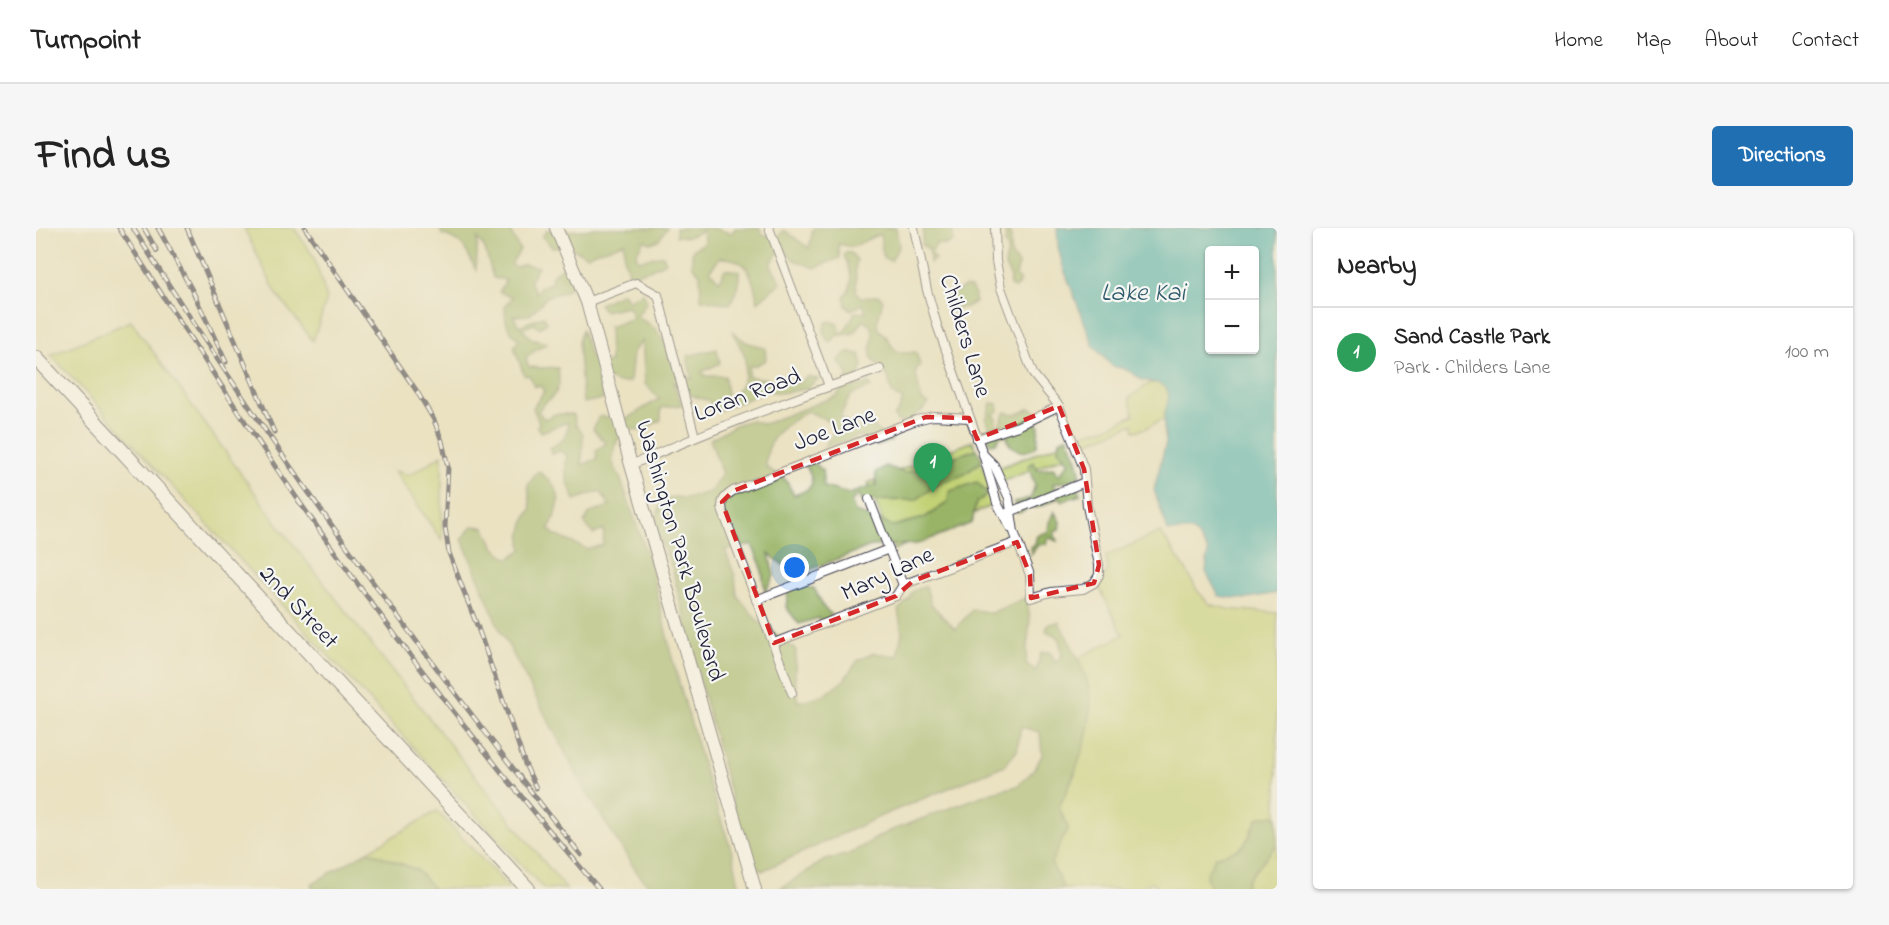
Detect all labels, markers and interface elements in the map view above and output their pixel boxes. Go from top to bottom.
text: Turnpoint [30,21,141,62]
text: Home [1554,26,1603,56]
text: Map [1636,26,1671,56]
text: About [1704,26,1758,56]
text: Contact [1791,26,1859,56]
text: Find us [36,126,171,187]
button: Directions [1712,126,1853,186]
map controls [1205,246,1259,354]
button: + [1205,246,1259,300]
text: Nearby [1337,248,1416,286]
street label: Childers Lane [929,270,999,402]
water label: Lake Kai [1101,275,1188,313]
button: − [1205,300,1259,354]
text: Sand Castle Park [1394,322,1550,354]
text: 1 [1353,338,1360,367]
text: 100 m [1785,338,1829,367]
text: Park · Childers Lane [1394,354,1550,383]
street label: Loran Road [690,359,807,432]
street label: Joe Lane [789,398,881,462]
street label: Washington Park Boulevard [625,416,733,686]
pin: 1 [914,444,952,493]
street label: Mary Lane [836,538,941,613]
your location [780,553,809,582]
street label: 2nd Street [250,558,346,658]

